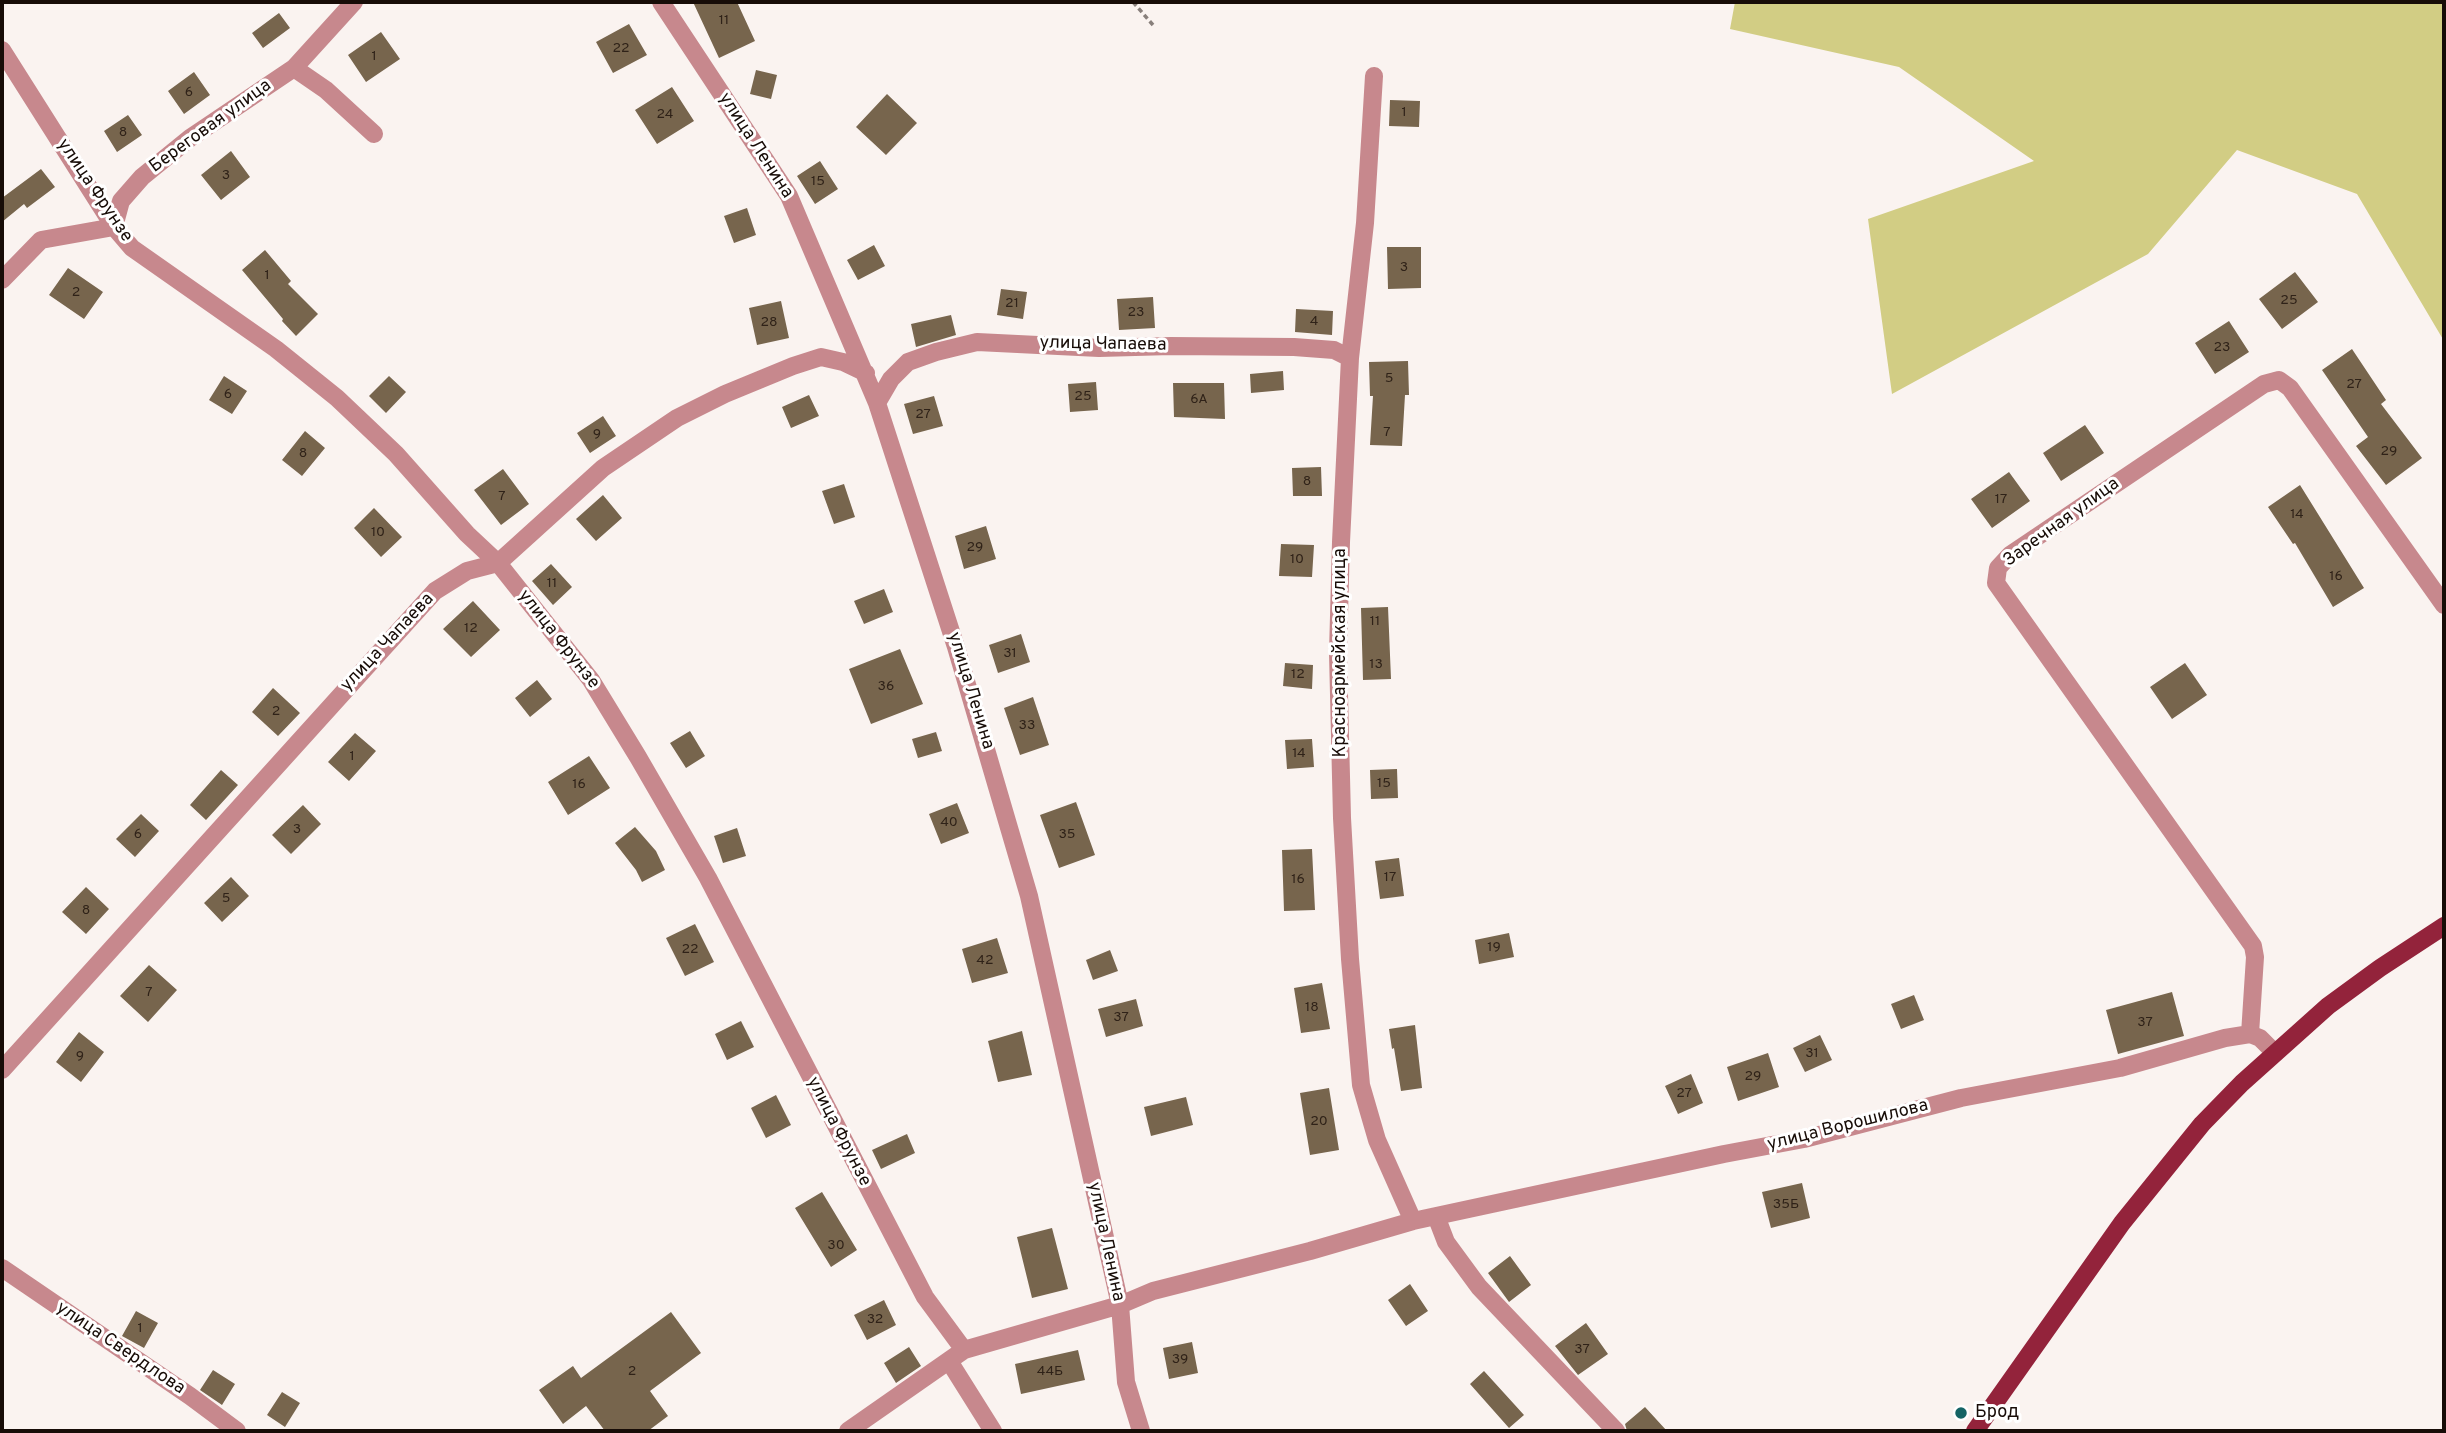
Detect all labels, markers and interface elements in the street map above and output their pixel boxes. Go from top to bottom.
house number: 11 [719,13,729,29]
house number: 22 [612,41,630,57]
house number: 1 [371,49,377,65]
street label: Береговая улица [146,76,276,178]
house number: 6 [185,85,193,101]
street label: улица Ленина [713,89,797,203]
house number: 1 [1401,105,1407,121]
house number: 24 [656,107,674,123]
house number: 8 [119,125,127,141]
street label: улица Фрунзе [52,135,136,247]
house number: 3 [222,168,230,184]
house number: 15 [811,174,825,190]
house number: 3 [1400,260,1408,276]
house number: 1 [264,268,270,284]
house number: 2 [72,285,80,301]
house number: 25 [2280,293,2298,309]
house number: 21 [1005,296,1019,312]
house number: 23 [1128,305,1144,321]
house number: 4 [1310,314,1318,330]
house number: 28 [760,315,778,331]
street label: улица Чапаева [1039,333,1167,357]
house number: 23 [2214,340,2230,356]
house number: 5 [1385,371,1393,387]
house number: 27 [2346,377,2362,393]
house number: 6 [224,387,232,403]
house number: 25 [1074,389,1092,405]
house number: 6А [1190,392,1208,408]
house number: 27 [915,407,931,423]
house number: 7 [1383,425,1391,441]
house number: 9 [593,427,601,443]
house number: 29 [2381,444,2397,460]
house number: 8 [299,446,307,462]
house number: 8 [1303,474,1311,490]
street label: Заречная улица [2000,474,2124,572]
house number: 7 [498,489,506,505]
house number: 17 [1995,492,2007,508]
house number: 14 [2290,507,2304,523]
house number: 10 [371,525,385,541]
house number: 29 [967,540,983,556]
street label: Красноармейская улица [1330,548,1352,758]
house number: 10 [1290,552,1304,568]
house number: 16 [2329,569,2343,585]
house number: 11 [547,576,557,592]
street label: улица Фрунзе [513,586,603,694]
street label: улица Чапаева [337,589,439,697]
house number: 11 [1370,614,1380,630]
house number: 12 [464,621,478,637]
street label: улица Ленина [942,630,998,752]
house number: 31 [1003,646,1017,662]
house number: 13 [1369,657,1383,673]
house number: 12 [1291,667,1305,683]
house number: 36 [878,679,894,695]
house number: 2 [272,704,280,720]
house number: 33 [1019,718,1035,734]
house number: 14 [1292,746,1306,762]
house number: 1 [349,749,355,765]
house number: 15 [1377,776,1391,792]
house number: 16 [572,777,586,793]
house number: 40 [940,815,958,831]
house number: 3 [293,822,301,838]
house number: 6 [134,827,142,843]
house number: 35 [1058,827,1076,843]
house number: 17 [1384,870,1396,886]
house number: 16 [1291,872,1305,888]
house number: 5 [222,891,230,907]
house number: 8 [82,903,90,919]
house number: 19 [1487,940,1501,956]
house number: 22 [681,942,699,958]
house number: 42 [976,953,994,969]
house number: 7 [145,985,153,1001]
house number: 18 [1305,1000,1319,1016]
house number: 37 [1113,1010,1129,1026]
house number: 37 [2137,1015,2153,1031]
house number: 31 [1805,1046,1819,1062]
house number: 9 [76,1049,84,1065]
house number: 29 [1745,1069,1761,1085]
street label: улица Фрунзе [801,1074,875,1190]
house number: 27 [1676,1086,1692,1102]
street label: улица Ворошилова [1765,1096,1931,1156]
house number: 20 [1310,1114,1328,1130]
street label: улица Ленина [1082,1180,1128,1304]
house number: 35Б [1773,1197,1799,1213]
house number: 30 [827,1238,845,1254]
street label: улица Свердлова [51,1298,189,1400]
house number: 32 [867,1312,883,1328]
house number: 1 [137,1321,143,1337]
house number: 37 [1574,1342,1590,1358]
house number: 39 [1172,1352,1188,1368]
house number: 2 [628,1364,636,1380]
house number: 44Б [1037,1364,1063,1380]
place label: Брод [1975,1402,2019,1424]
marker: Брод [1953,1405,1969,1421]

